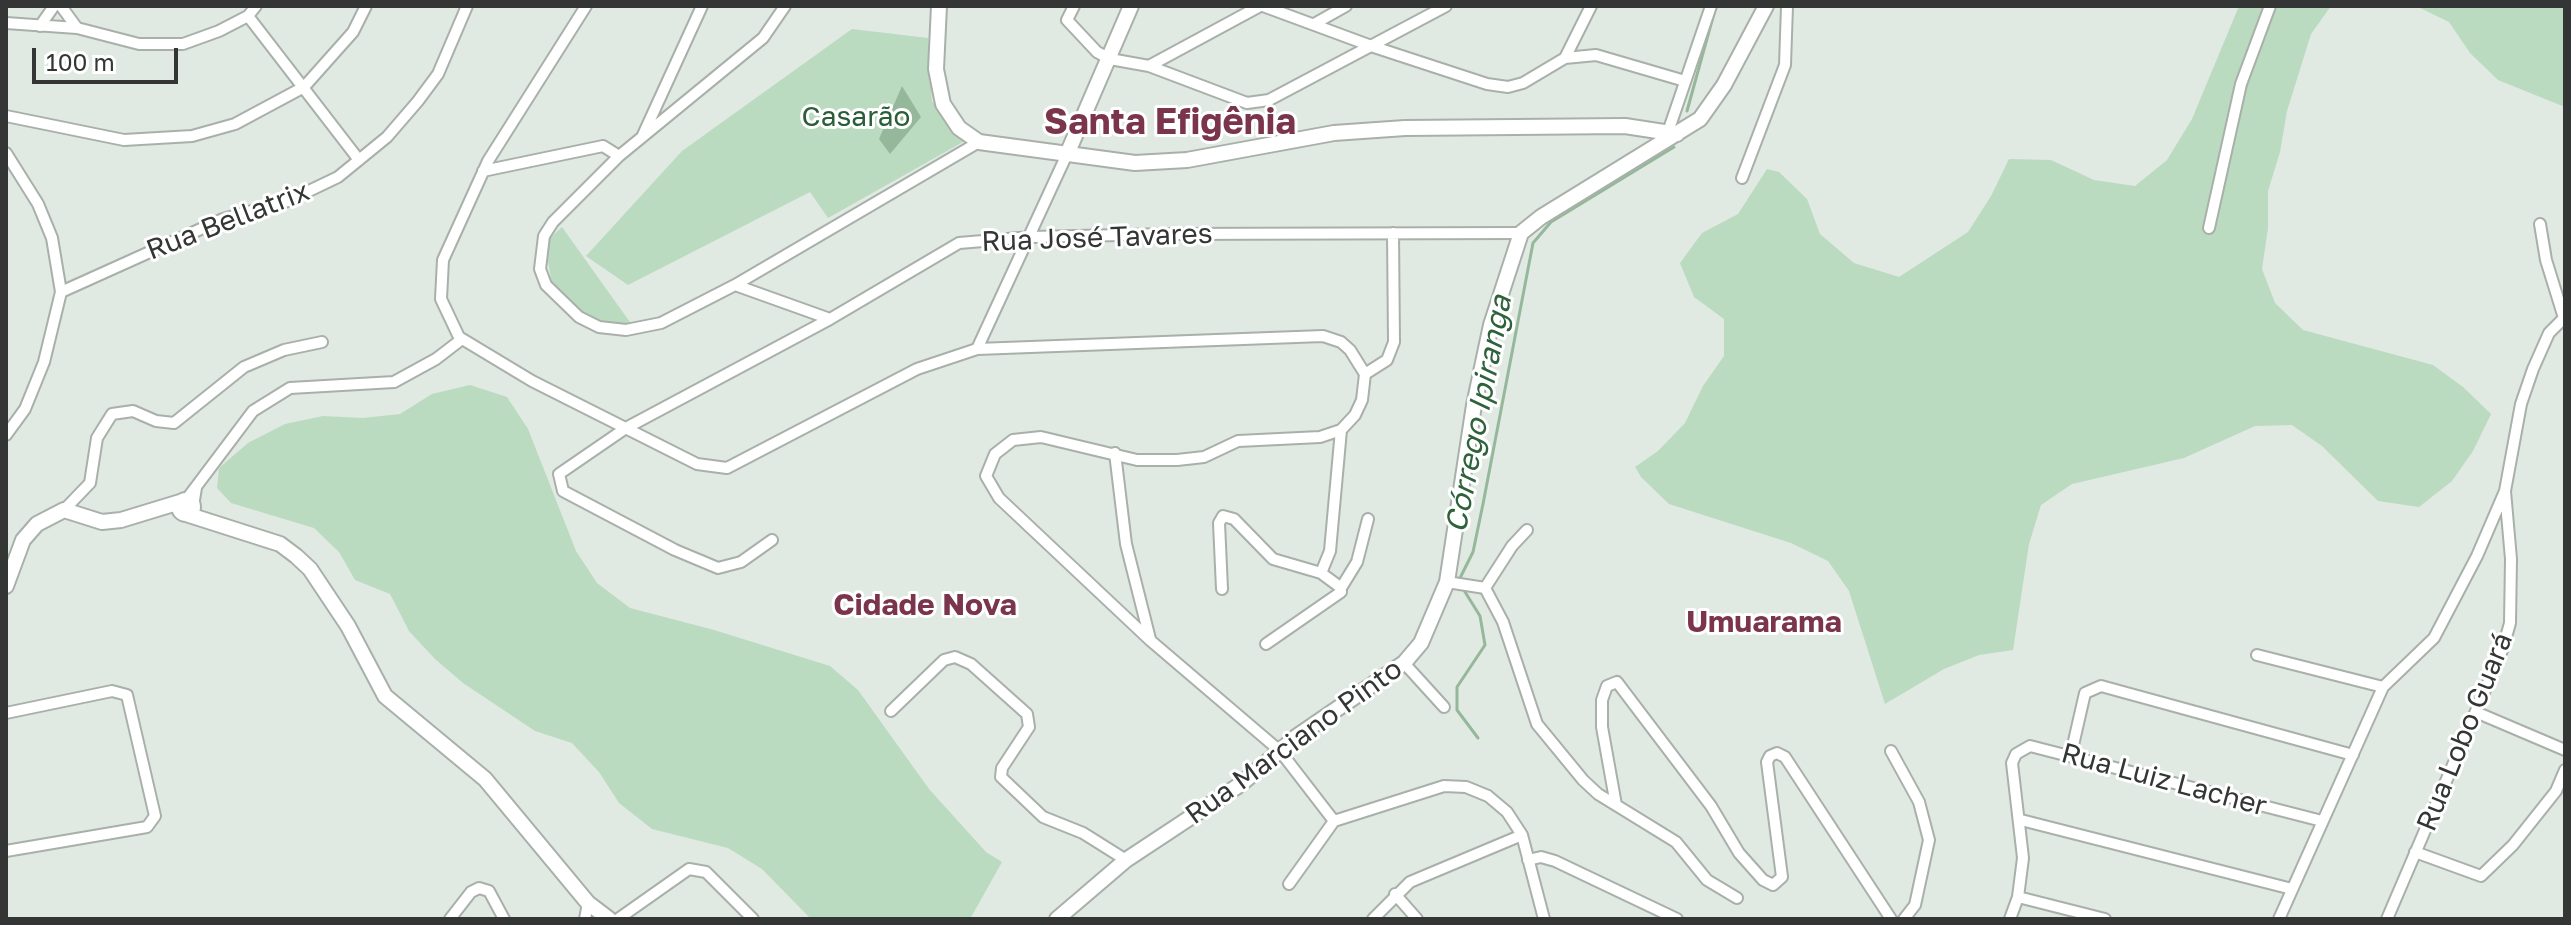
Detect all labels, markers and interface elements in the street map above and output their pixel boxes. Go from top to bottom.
scale bar [36,32,182,82]
text: 100 m [46,47,115,76]
park label: Casarão [802,100,910,134]
district label: Santa Efigênia [1044,101,1296,145]
street label: Rua Bellatrix [142,175,314,267]
street label: Rua José Tavares [981,217,1213,259]
water label: Córrego Ipiranga [1438,292,1520,536]
district label: Cidade Nova [833,587,1017,623]
district label: Umuarama [1686,604,1842,640]
street label: Rua Lobo Guará [2410,628,2520,836]
street label: Rua Marciano Pinto [1179,652,1409,832]
street label: Rua Luiz Lacher [2058,736,2270,824]

